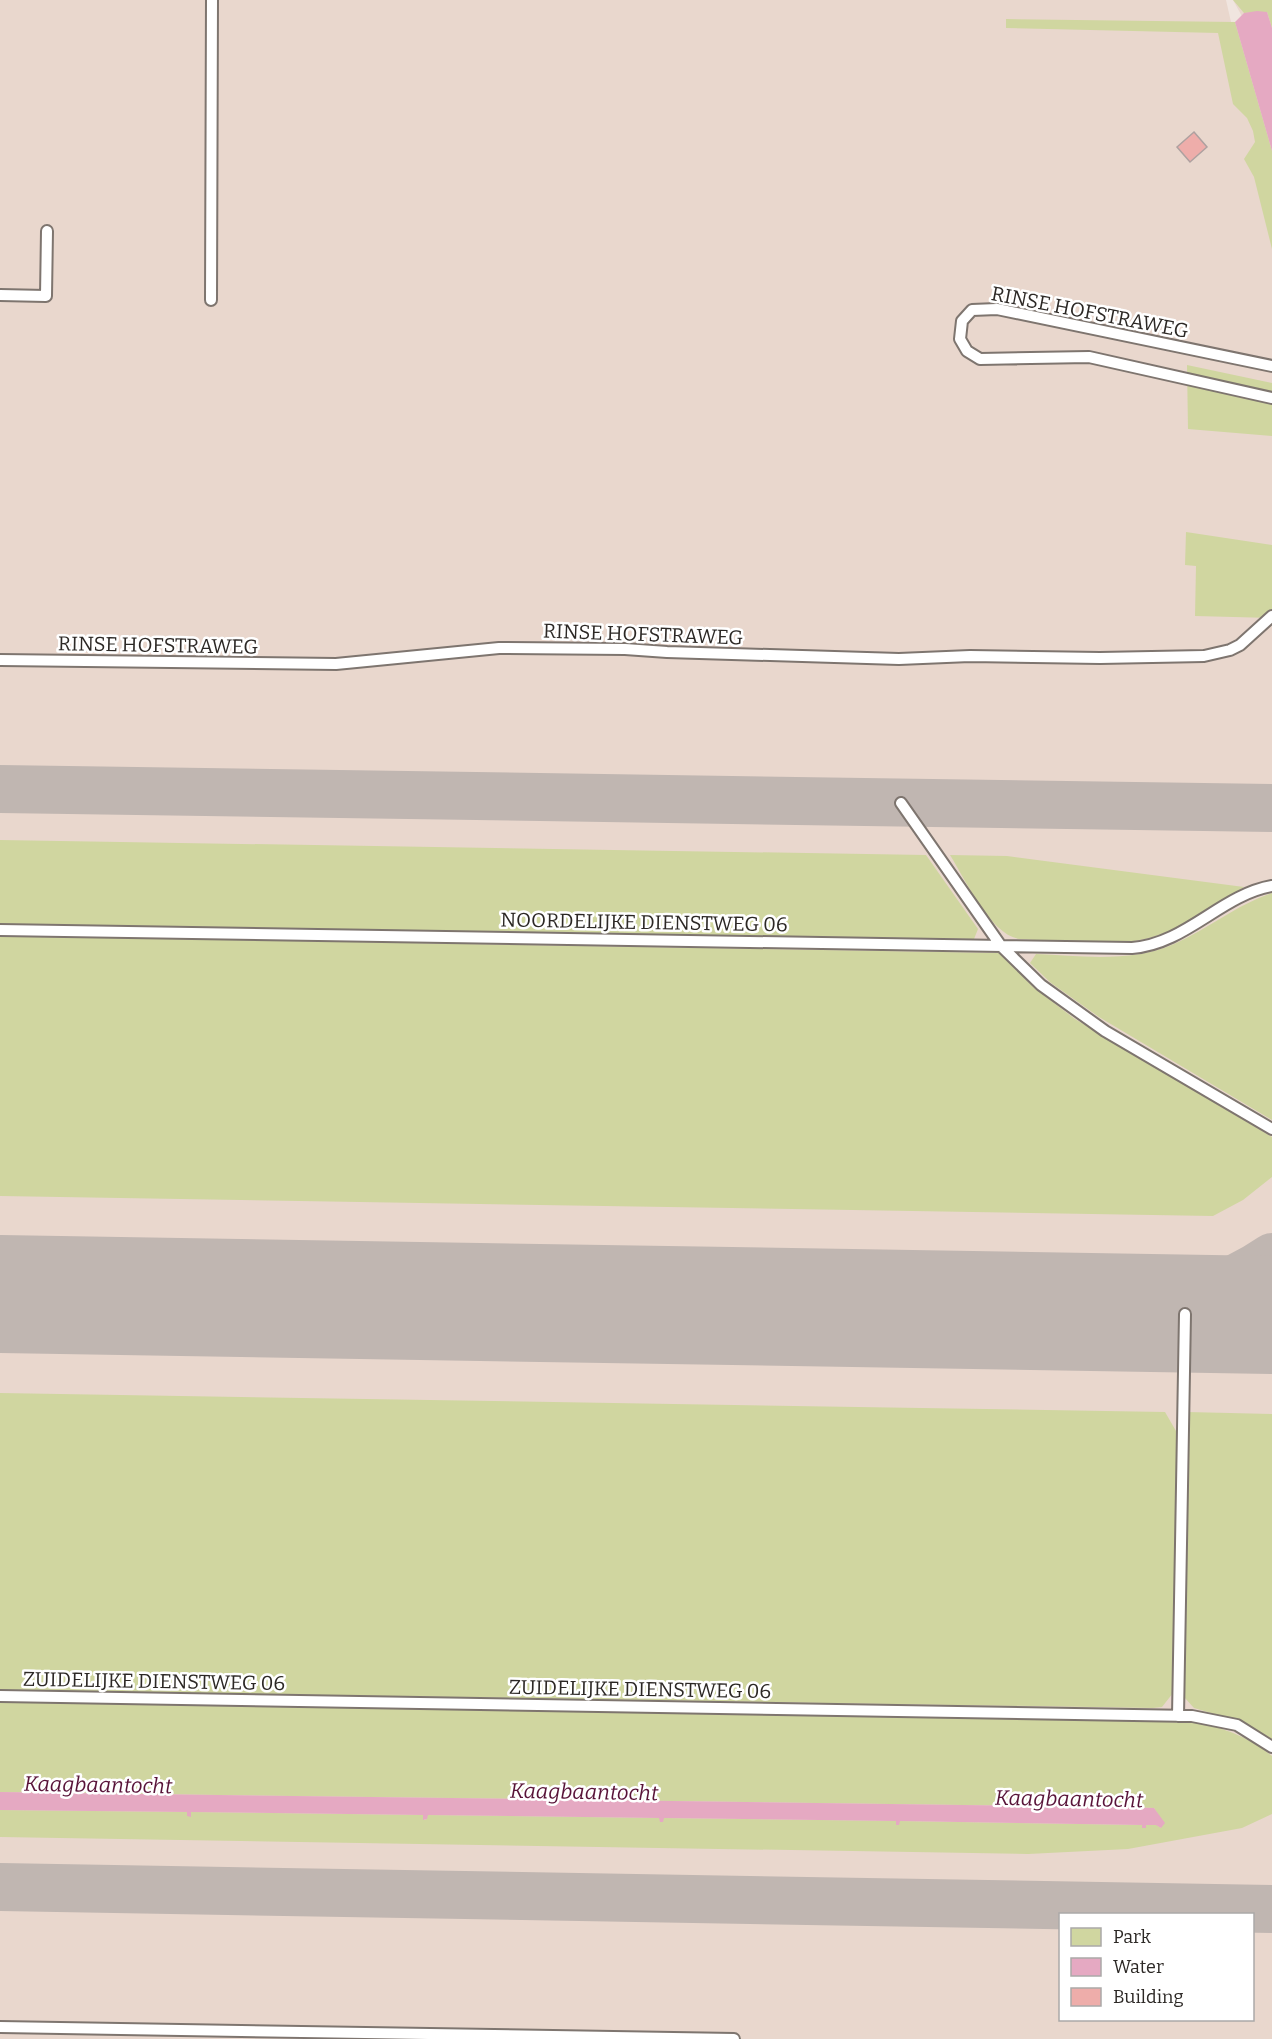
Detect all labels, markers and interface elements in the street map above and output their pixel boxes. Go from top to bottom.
street label: RINSE HOFSTRAWEG [989,281,1191,343]
street label: RINSE HOFSTRAWEG [542,619,744,649]
street label: RINSE HOFSTRAWEG [58,631,259,659]
street label: NOORDELIJKE DIENSTWEG 06 [500,907,788,937]
street label: ZUIDELIJKE DIENSTWEG 06 [23,1667,285,1695]
street label: ZUIDELIJKE DIENSTWEG 06 [509,1675,771,1703]
water label: Kaagbaantocht [24,1771,173,1799]
water label: Kaagbaantocht [510,1778,659,1806]
water label: Kaagbaantocht [995,1785,1144,1813]
legend [1059,1913,1254,2021]
text: Park [1113,1926,1152,1948]
text: Water [1113,1956,1164,1978]
text: Building [1113,1986,1184,2008]

